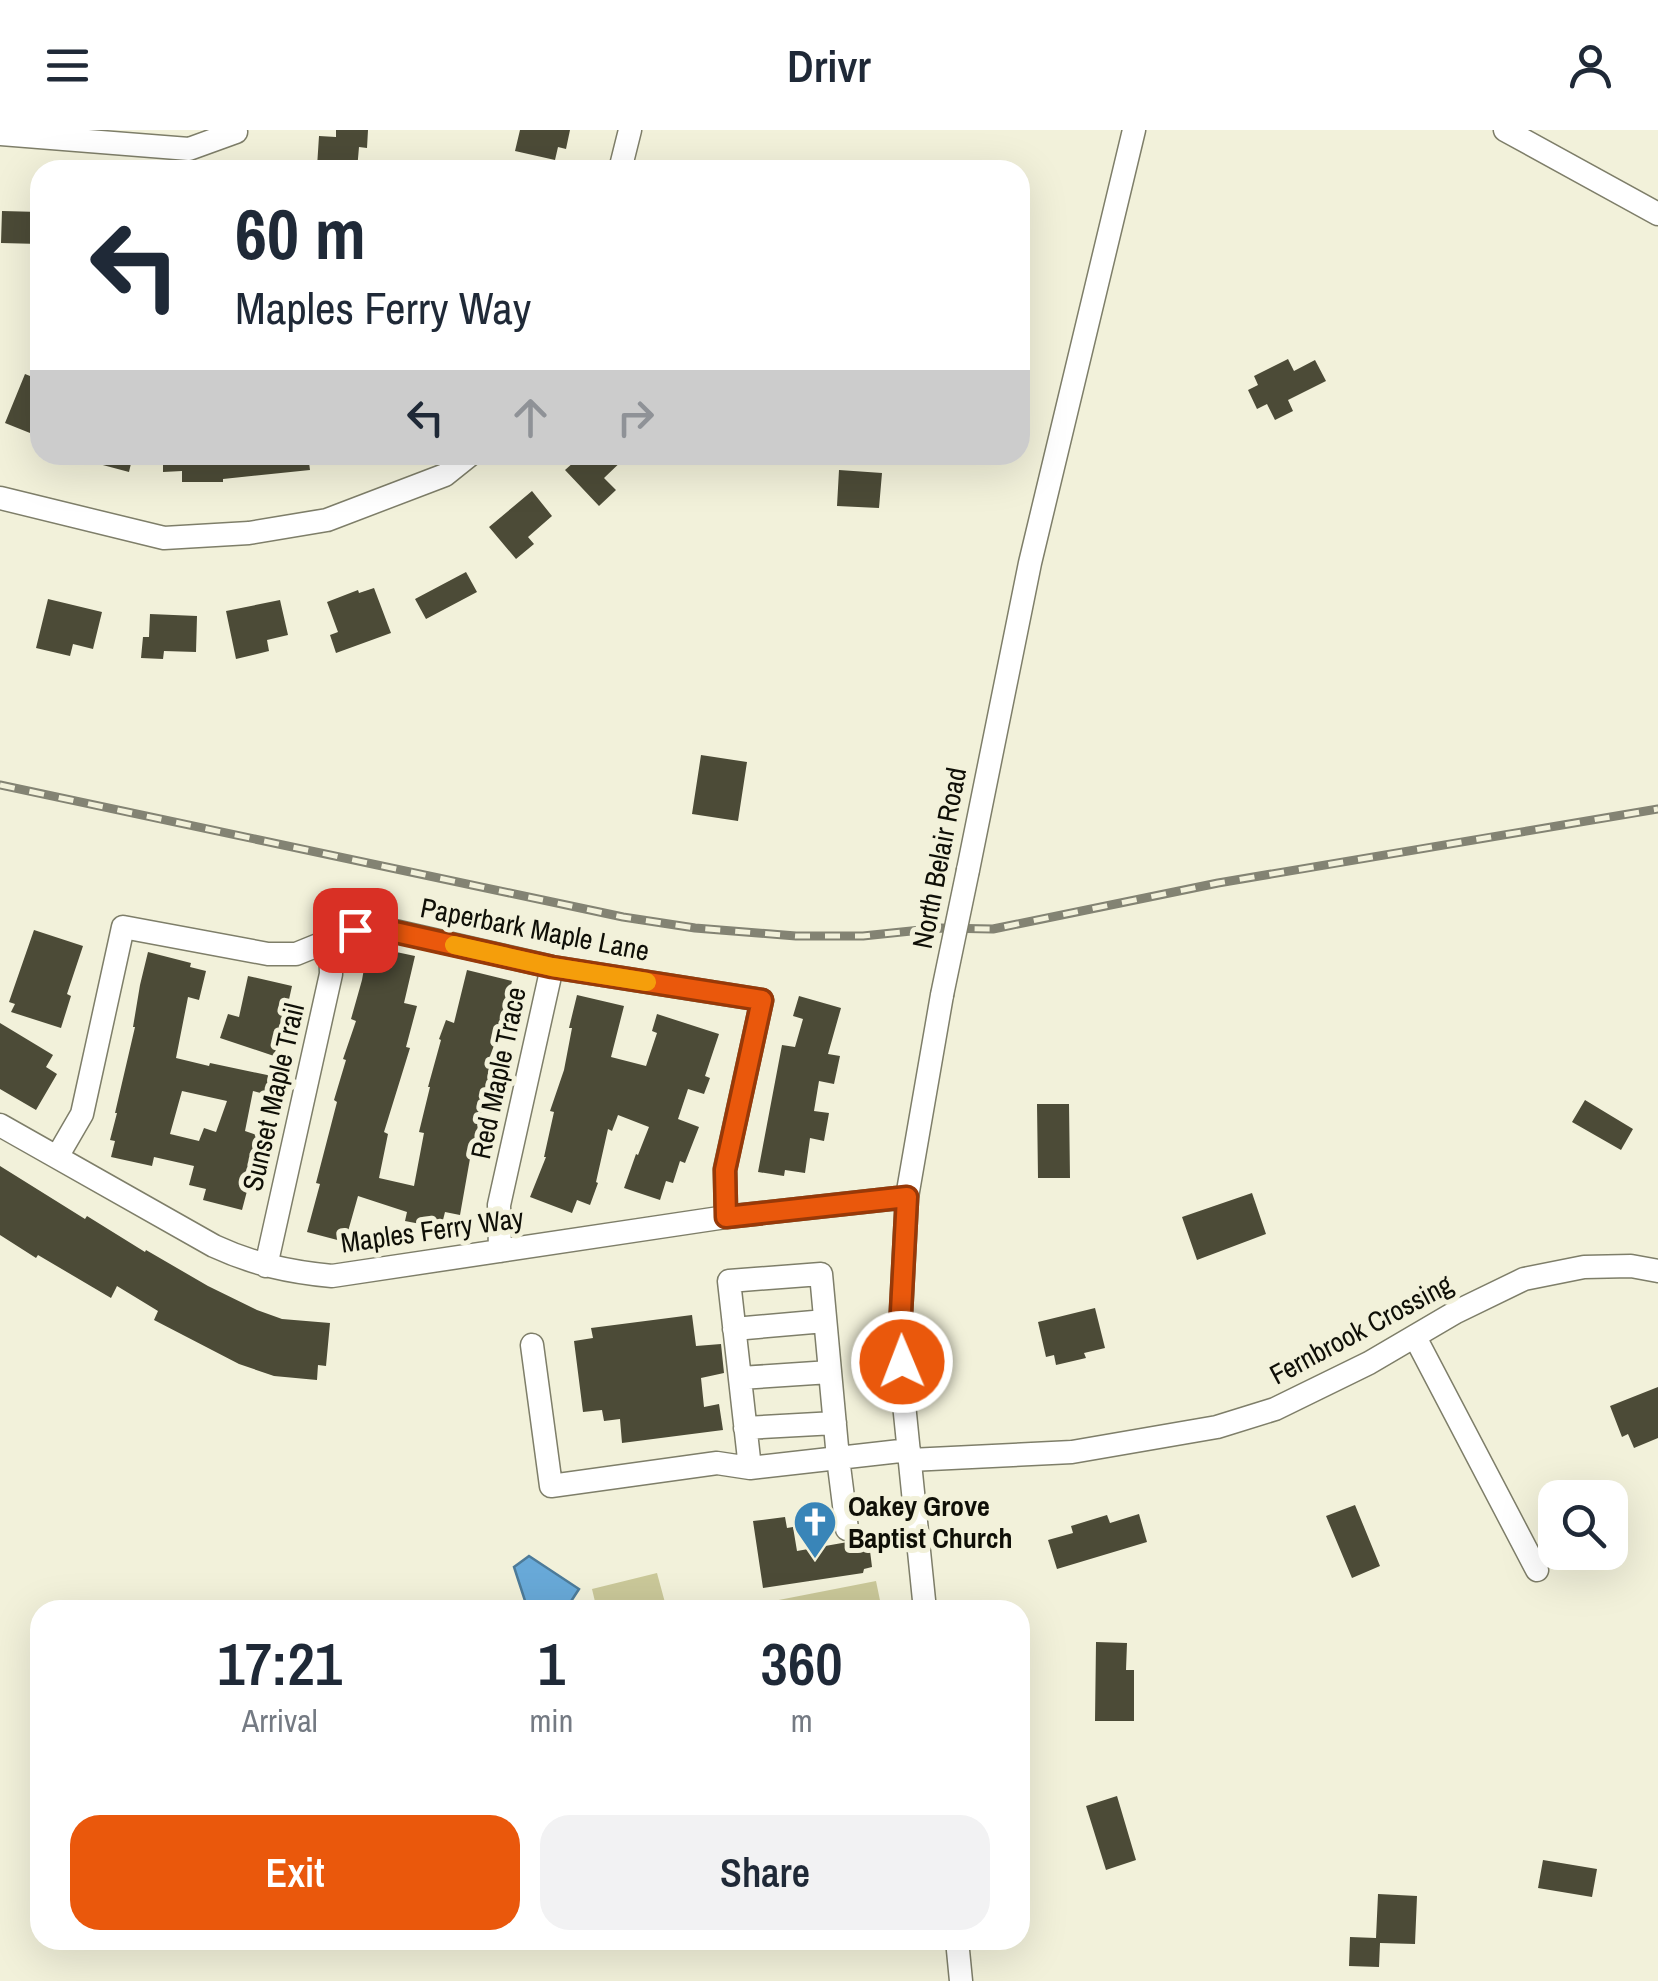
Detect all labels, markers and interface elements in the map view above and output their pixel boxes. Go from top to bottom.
text: Drivr [787,35,871,96]
icon: menu [40,38,95,93]
icon: person [1563,38,1618,93]
text: 60 m [235,187,366,281]
icon: left [70,200,200,330]
text: Maples Ferry Way [235,277,531,338]
icon: left [398,390,453,445]
icon: ahead [503,390,558,445]
icon: right [608,390,663,445]
street label: North Belair Road [903,764,975,952]
pin [313,888,398,973]
street label: Paperbark Maple Lane [417,888,653,970]
icon: arrive [328,903,383,958]
street label: Red Maple Trace [461,984,535,1162]
street label: Sunset Maple Trail [233,999,313,1195]
street label: Maples Ferry Way [338,1198,526,1262]
street label: Fernbrook Crossing [1263,1265,1459,1393]
position arrow [850,1310,954,1414]
map controls [1538,1480,1628,1570]
button: search [1538,1480,1628,1570]
place label: Oakey Grove Baptist Church [848,1487,1013,1557]
church icon: Oakey Grove Baptist Church [792,1499,838,1560]
text: 17:21 [217,1623,342,1704]
text: 1 [538,1623,565,1704]
text: 360 [761,1623,843,1704]
text: Arrival [242,1699,318,1742]
text: min [530,1699,573,1742]
text: m [791,1699,813,1742]
button: Exit [70,1815,520,1930]
button: Share [540,1815,990,1930]

